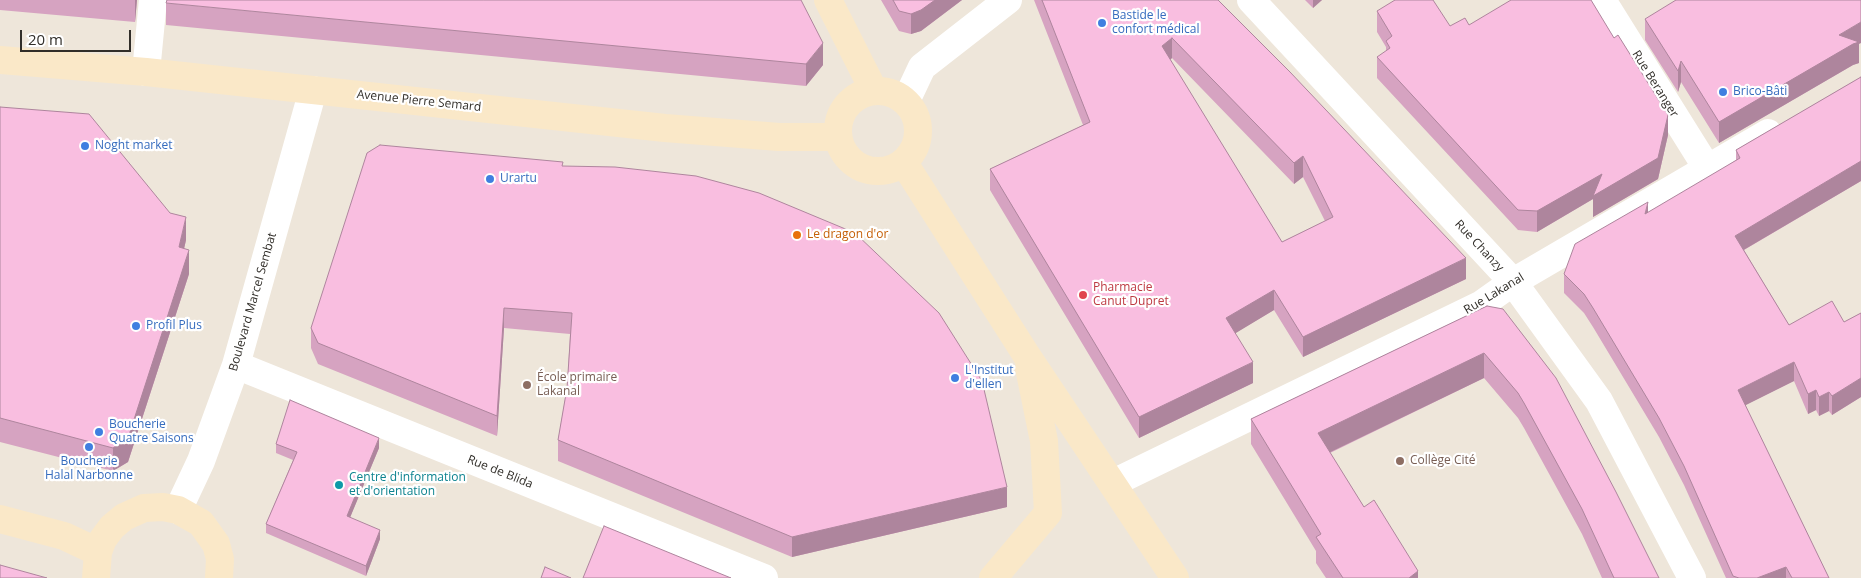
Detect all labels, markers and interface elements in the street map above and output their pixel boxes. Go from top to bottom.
place label: Bastide le confort médical [1112,9,1200,37]
marker: Bastide le confort médical [1096,17,1108,29]
scale bar [22,20,134,52]
text: 20 m [28,29,63,49]
street label: Rue Beranger [1629,48,1681,120]
place label: Brico-Bâti [1733,85,1787,99]
marker: Brico-Bâti [1717,86,1729,98]
street label: Avenue Pierre Semard [356,87,482,115]
place label: Noght market [95,139,173,153]
marker: Noght market [79,140,91,152]
place label: Urartu [500,172,537,186]
marker: Urartu [484,173,496,185]
street label: Rue Chanzy [1452,217,1506,275]
place label: Le dragon d'or [807,228,888,242]
marker: Le dragon d'or [791,229,803,241]
street label: Boulevard Marcel Sembat [226,231,280,373]
street label: Rue Lakanal [1461,270,1527,318]
place label: Pharmacie Canut Dupret [1093,281,1169,309]
marker: Pharmacie Canut Dupret [1077,289,1089,301]
place label: Profil Plus [146,319,202,333]
marker: Profil Plus [130,320,142,332]
place label: L'Institut d'ellen [965,364,1014,392]
place label: École primaire Lakanal [537,371,617,399]
marker: L'Institut d'ellen [949,372,961,384]
marker: École primaire Lakanal [521,379,533,391]
place label: Boucherie Quatre Saisons [109,418,194,446]
marker: Boucherie Quatre Saisons [93,426,105,438]
marker: Boucherie Halal Narbonne [83,441,95,453]
street label: Rue de Blida [465,452,535,492]
place label: Collège Cité [1410,454,1476,468]
place label: Boucherie Halal Narbonne [45,455,133,483]
marker: Collège Cité [1394,455,1406,467]
place label: Centre d'information et d'orientation [349,471,466,499]
marker: Centre d'information et d'orientation [333,479,345,491]

